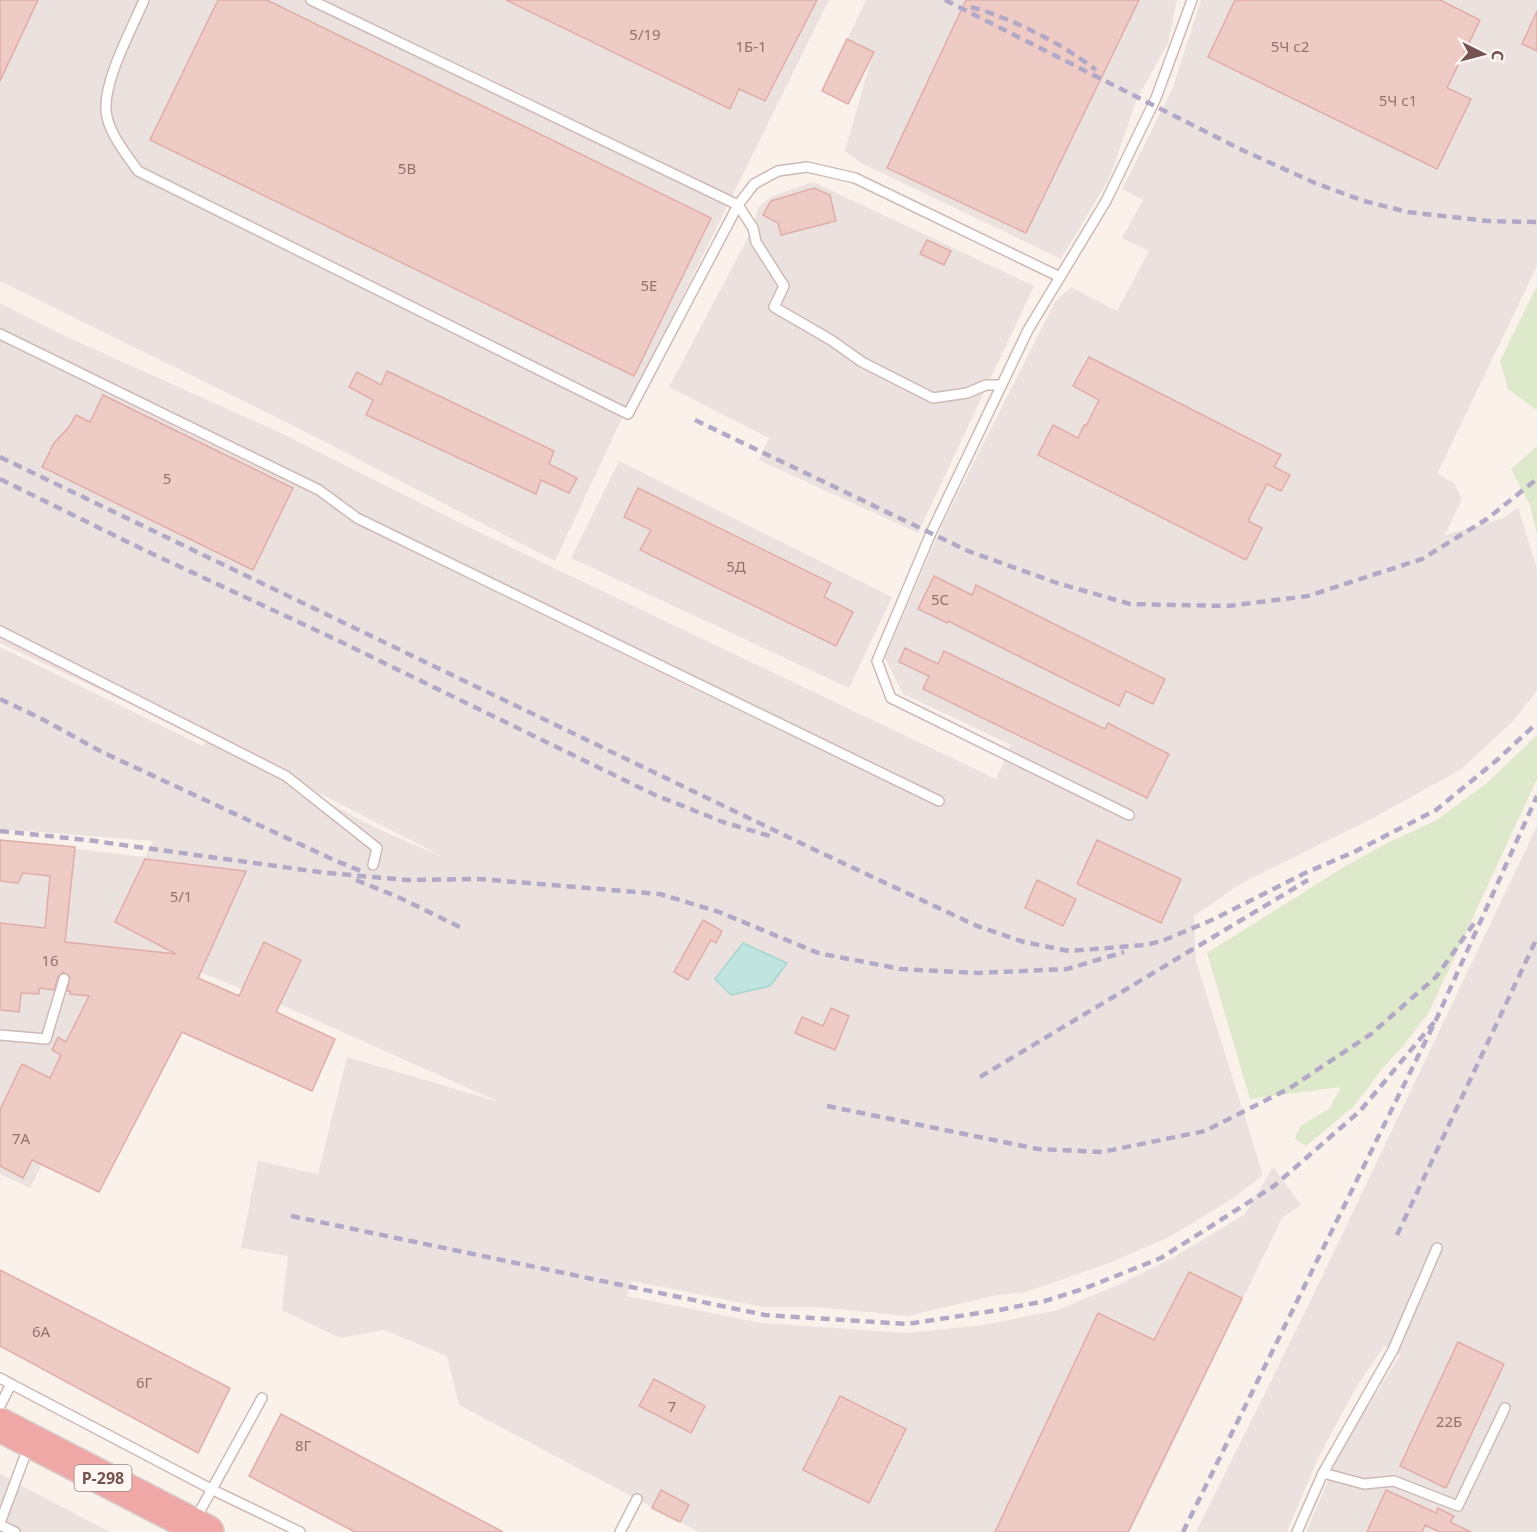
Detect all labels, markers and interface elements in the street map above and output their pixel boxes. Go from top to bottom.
house number: 5/19 [629,24,661,44]
north arrow [1453,24,1513,84]
house number: 1Б-1 [735,36,767,56]
house number: 5Ч с2 [1271,36,1309,56]
text: С [1486,49,1509,62]
house number: 5Ч с1 [1379,90,1417,110]
house number: 5В [398,158,416,178]
house number: 5Е [641,275,657,295]
house number: 5 [163,468,171,488]
house number: 5Д [726,556,746,576]
house number: 5С [931,589,949,609]
house number: 5/1 [170,886,192,906]
house number: 16 [41,950,59,970]
house number: 7А [12,1128,31,1148]
house number: 6А [32,1321,51,1341]
house number: 6Г [136,1372,152,1392]
house number: 7 [668,1396,676,1416]
house number: 22Б [1436,1411,1462,1431]
house number: 8Г [295,1435,311,1455]
road number: Р-298 [74,1465,132,1491]

